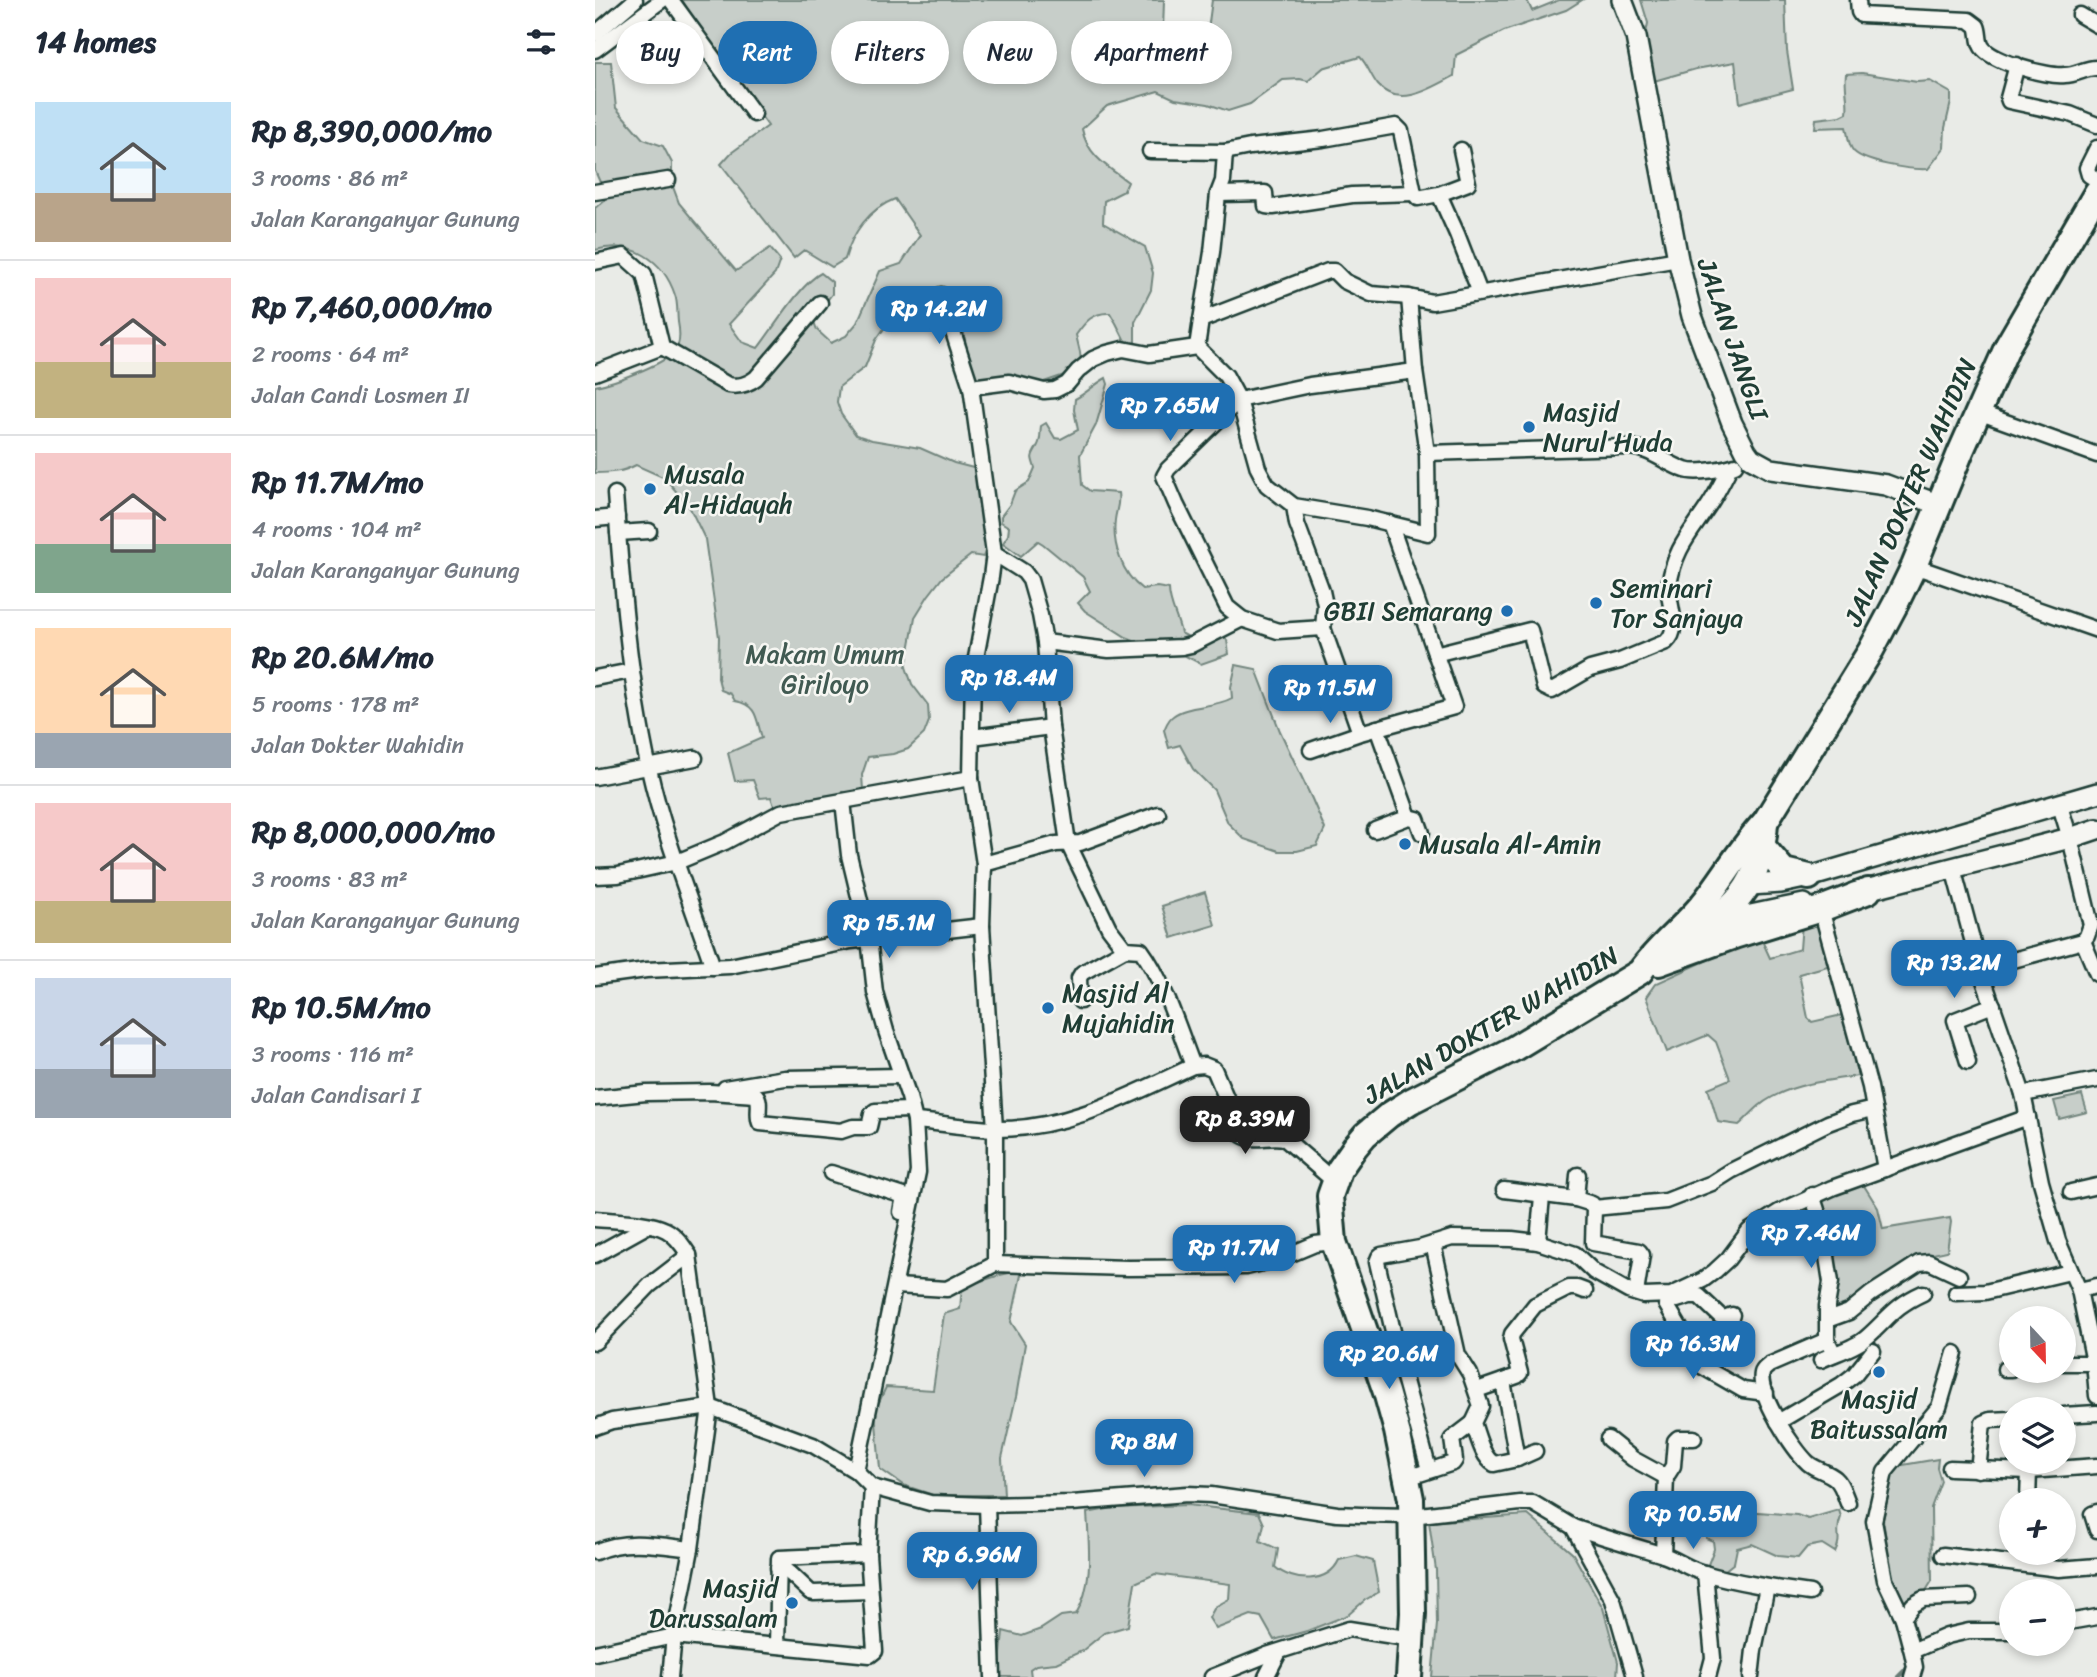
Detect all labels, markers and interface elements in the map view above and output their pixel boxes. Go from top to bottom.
text: 14 homes [35,15,156,69]
chip: Buy [616,21,704,84]
chip: Rent [718,21,817,84]
chip: Filters [831,21,949,84]
chip: New [963,21,1057,84]
chip: Apartment [1071,21,1232,84]
icon: filters [522,23,560,61]
text: Rp 8,390,000/mo [252,104,492,158]
icon: home [91,130,175,214]
text: 3 rooms · 86 m² [252,158,408,199]
text: Jalan Karanganyar Gunung [252,199,520,240]
street label: JALAN JANGLI [1683,251,1783,428]
text: Rp 7,460,000/mo [252,280,492,334]
pin: Rp 14.2M [867,286,1011,346]
text: Rp 14.2M [891,288,987,329]
icon: home [91,306,175,390]
text: 2 rooms · 64 m² [252,334,409,375]
street label: JALAN DOKTER WAHIDIN [1830,351,1990,634]
text: Jalan Candi Losmen II [252,375,470,416]
pin: Rp 7.65M [1098,384,1242,443]
text: Rp 7.65M [1121,385,1219,426]
place label: Masjid Nurul Huda [1543,389,1673,465]
marker: Masjid Nurul Huda [1521,419,1537,435]
place label: Musala Al-Hidayah [663,451,793,527]
text: Rp 11.7M/mo [252,455,423,509]
icon: home [91,481,175,565]
marker: Musala Al-Hidayah [642,481,658,497]
text: 4 rooms · 104 m² [252,509,422,550]
text: Jalan Karanganyar Gunung [252,550,520,591]
place label: Seminari Tor Sanjaya [1610,565,1743,641]
place label: GBII Semarang [1324,588,1493,634]
marker: Seminari Tor Sanjaya [1588,595,1604,611]
marker: GBII Semarang [1499,603,1515,619]
text: Rp 20.6M/mo [252,630,434,684]
park label: Makam Umum Giriloyo [746,631,904,707]
icon: home [91,656,175,740]
pin: Rp 18.4M [937,656,1081,715]
text: Rp 18.4M [961,657,1057,698]
pin: Rp 11.5M [1258,666,1402,725]
text: Rp 11.5M [1284,667,1376,708]
text: 5 rooms · 178 m² [252,684,420,725]
text: Jalan Dokter Wahidin [252,725,464,766]
text: Rp 8,000,000/mo [252,805,495,859]
place label: Musala Al-Amin [1419,821,1601,867]
icon: home [91,831,175,915]
marker: Musala Al-Amin [1397,836,1413,852]
text: 3 rooms · 83 m² [252,859,408,900]
text: Jalan Karanganyar Gunung [252,900,520,941]
pin: Rp 15.1M [817,900,961,960]
text: Rp 15.1M [843,902,935,943]
street label: JALAN DOKTER WAHIDIN [1353,933,1628,1118]
pin: Rp 13.2M [1882,940,2026,1000]
text: Rp 13.2M [1907,942,2001,983]
place label: Masjid Al Mujahidin [1062,970,1174,1046]
text: Rp 10.5M/mo [252,980,431,1034]
marker: Masjid Al Mujahidin [1040,1000,1056,1016]
icon: home [91,1006,175,1090]
text: 3 rooms · 116 m² [252,1034,414,1075]
text: Jalan Candisari I [252,1075,421,1116]
pin: Rp 8.39M [1173,1096,1317,1156]
text: Rp 8.39M [1196,1098,1294,1139]
pin: Rp 7.46M [1739,1210,1883,1270]
text: Rp 7.46M [1762,1212,1860,1253]
pin: Rp 11.7M [1162,1226,1306,1285]
text: Rp 11.7M [1189,1227,1279,1268]
north arrow [1999,1306,2075,1382]
map controls [1999,1306,2076,1656]
pin: Rp 16.3M [1621,1322,1765,1381]
text: Rp 16.3M [1646,1323,1740,1364]
pin: Rp 20.6M [1317,1332,1461,1391]
text: Rp 20.6M [1340,1333,1438,1374]
marker: Masjid Baitussalam [1871,1364,1887,1380]
place label: Masjid Baitussalam [1810,1376,1948,1452]
button: layers [1999,1397,2076,1474]
pin: Rp 8M [1095,1420,1193,1479]
text: Rp 8M [1111,1421,1177,1462]
button: + [1999,1488,2076,1565]
pin: Rp 10.5M [1621,1492,1765,1551]
text: Rp 10.5M [1645,1493,1741,1534]
pin: Rp 6.96M [900,1532,1044,1592]
text: Rp 6.96M [923,1534,1021,1575]
place label: Masjid Darussalam [649,1565,780,1641]
button: − [1999,1579,2076,1656]
marker: Masjid Darussalam [784,1595,800,1611]

